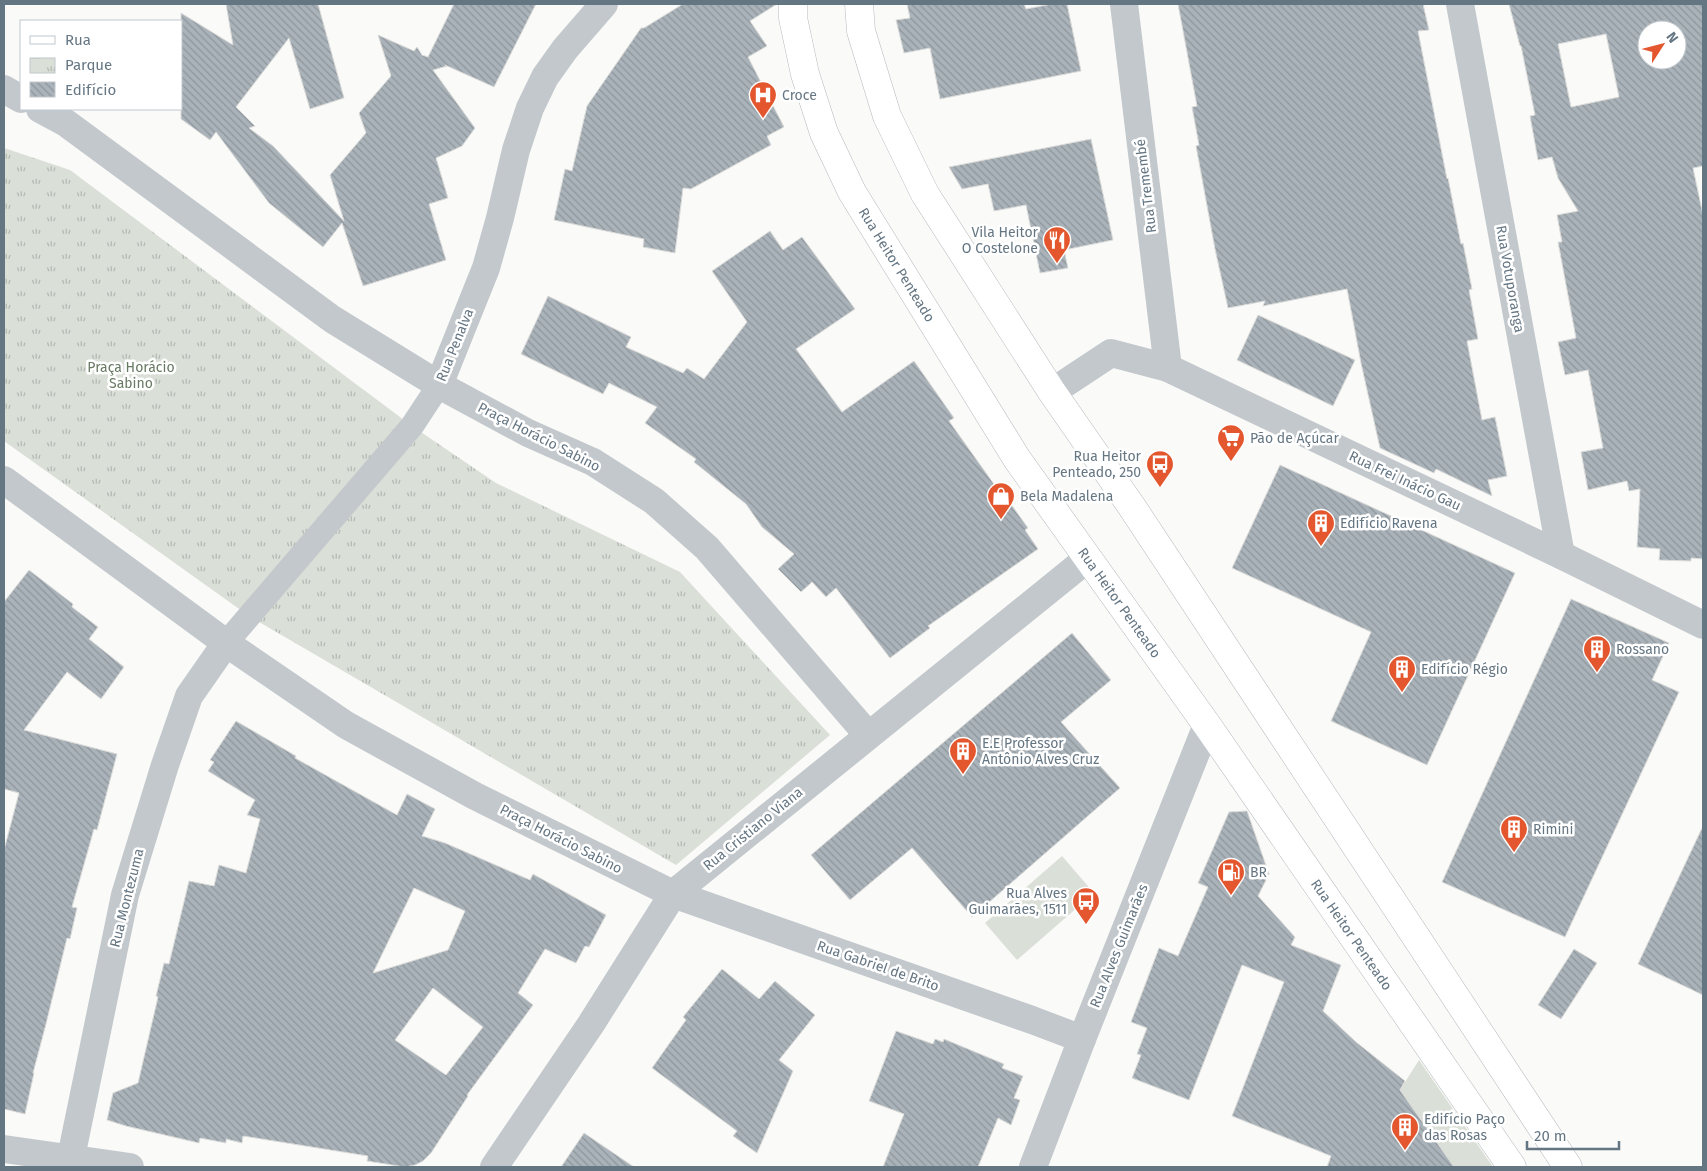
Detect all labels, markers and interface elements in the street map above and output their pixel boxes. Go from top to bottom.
legend [20,20,182,110]
north arrow [1637,20,1687,70]
text: N [1663,29,1682,46]
text: Rua [65,31,91,49]
text: Parque [65,56,112,74]
hospital icon: Croce [748,80,778,119]
text: Edifício [65,81,116,99]
place label: Croce [782,87,817,104]
street label: Rua Tremembé [1132,138,1160,234]
street label: Rua Heitor Penteado [855,204,939,325]
place label: Vila Heitor O Costelone [962,224,1039,257]
street label: Rua Votuporanga [1492,224,1528,334]
restaurant icon: Vila Heitor O Costelone [1042,225,1072,264]
street label: Rua Penalva [433,306,477,384]
park label: Praça Horácio Sabino [87,359,175,392]
street label: Praça Horácio Sabino [475,399,603,475]
supermarket icon: Pão de Açúcar [1216,423,1246,462]
place label: Pão de Açúcar [1250,430,1339,447]
place label: Rua Heitor Penteado, 250 [1052,448,1142,481]
street label: Rua Frei Inácio Gau [1346,448,1464,514]
bus stop icon: Rua Heitor Penteado, 250 [1145,449,1175,488]
shop icon: Bela Madalena [986,481,1016,520]
place label: Bela Madalena [1020,488,1113,505]
building icon: Edifício Ravena [1306,508,1336,547]
place label: Edifício Ravena [1340,515,1438,532]
street label: Rua Heitor Penteado [1075,544,1165,661]
building icon: Rossano [1582,634,1612,673]
place label: Rossano [1616,641,1669,658]
building icon: Edifício Régio [1387,654,1417,693]
place label: Edifício Régio [1421,661,1508,678]
place label: E.E Professor Antônio Alves Cruz [982,735,1099,768]
building icon: E.E Professor Antônio Alves Cruz [948,736,978,775]
street label: Rua Cristiano Viana [700,784,806,874]
street label: Praça Horácio Sabino [497,801,625,877]
building icon: Rimini [1499,814,1529,853]
place label: Rimini [1533,821,1574,838]
street label: Rua Montezuma [106,847,148,949]
fuel station icon: BR [1216,857,1246,896]
place label: BR [1250,864,1268,881]
street label: Rua Heitor Penteado [1307,876,1396,994]
street label: Rua Alves Guimarães [1086,881,1152,1010]
place label: Rua Alves Guimarães, 1511 [968,885,1067,918]
bus stop icon: Rua Alves Guimarães, 1511 [1071,886,1101,925]
street label: Rua Gabriel de Brito [815,937,941,995]
place label: Edifício Paço das Rosas [1424,1111,1505,1144]
building icon: Edifício Paço das Rosas [1390,1112,1420,1151]
scale bar [1527,1118,1620,1150]
text: 20 m [1534,1127,1567,1145]

